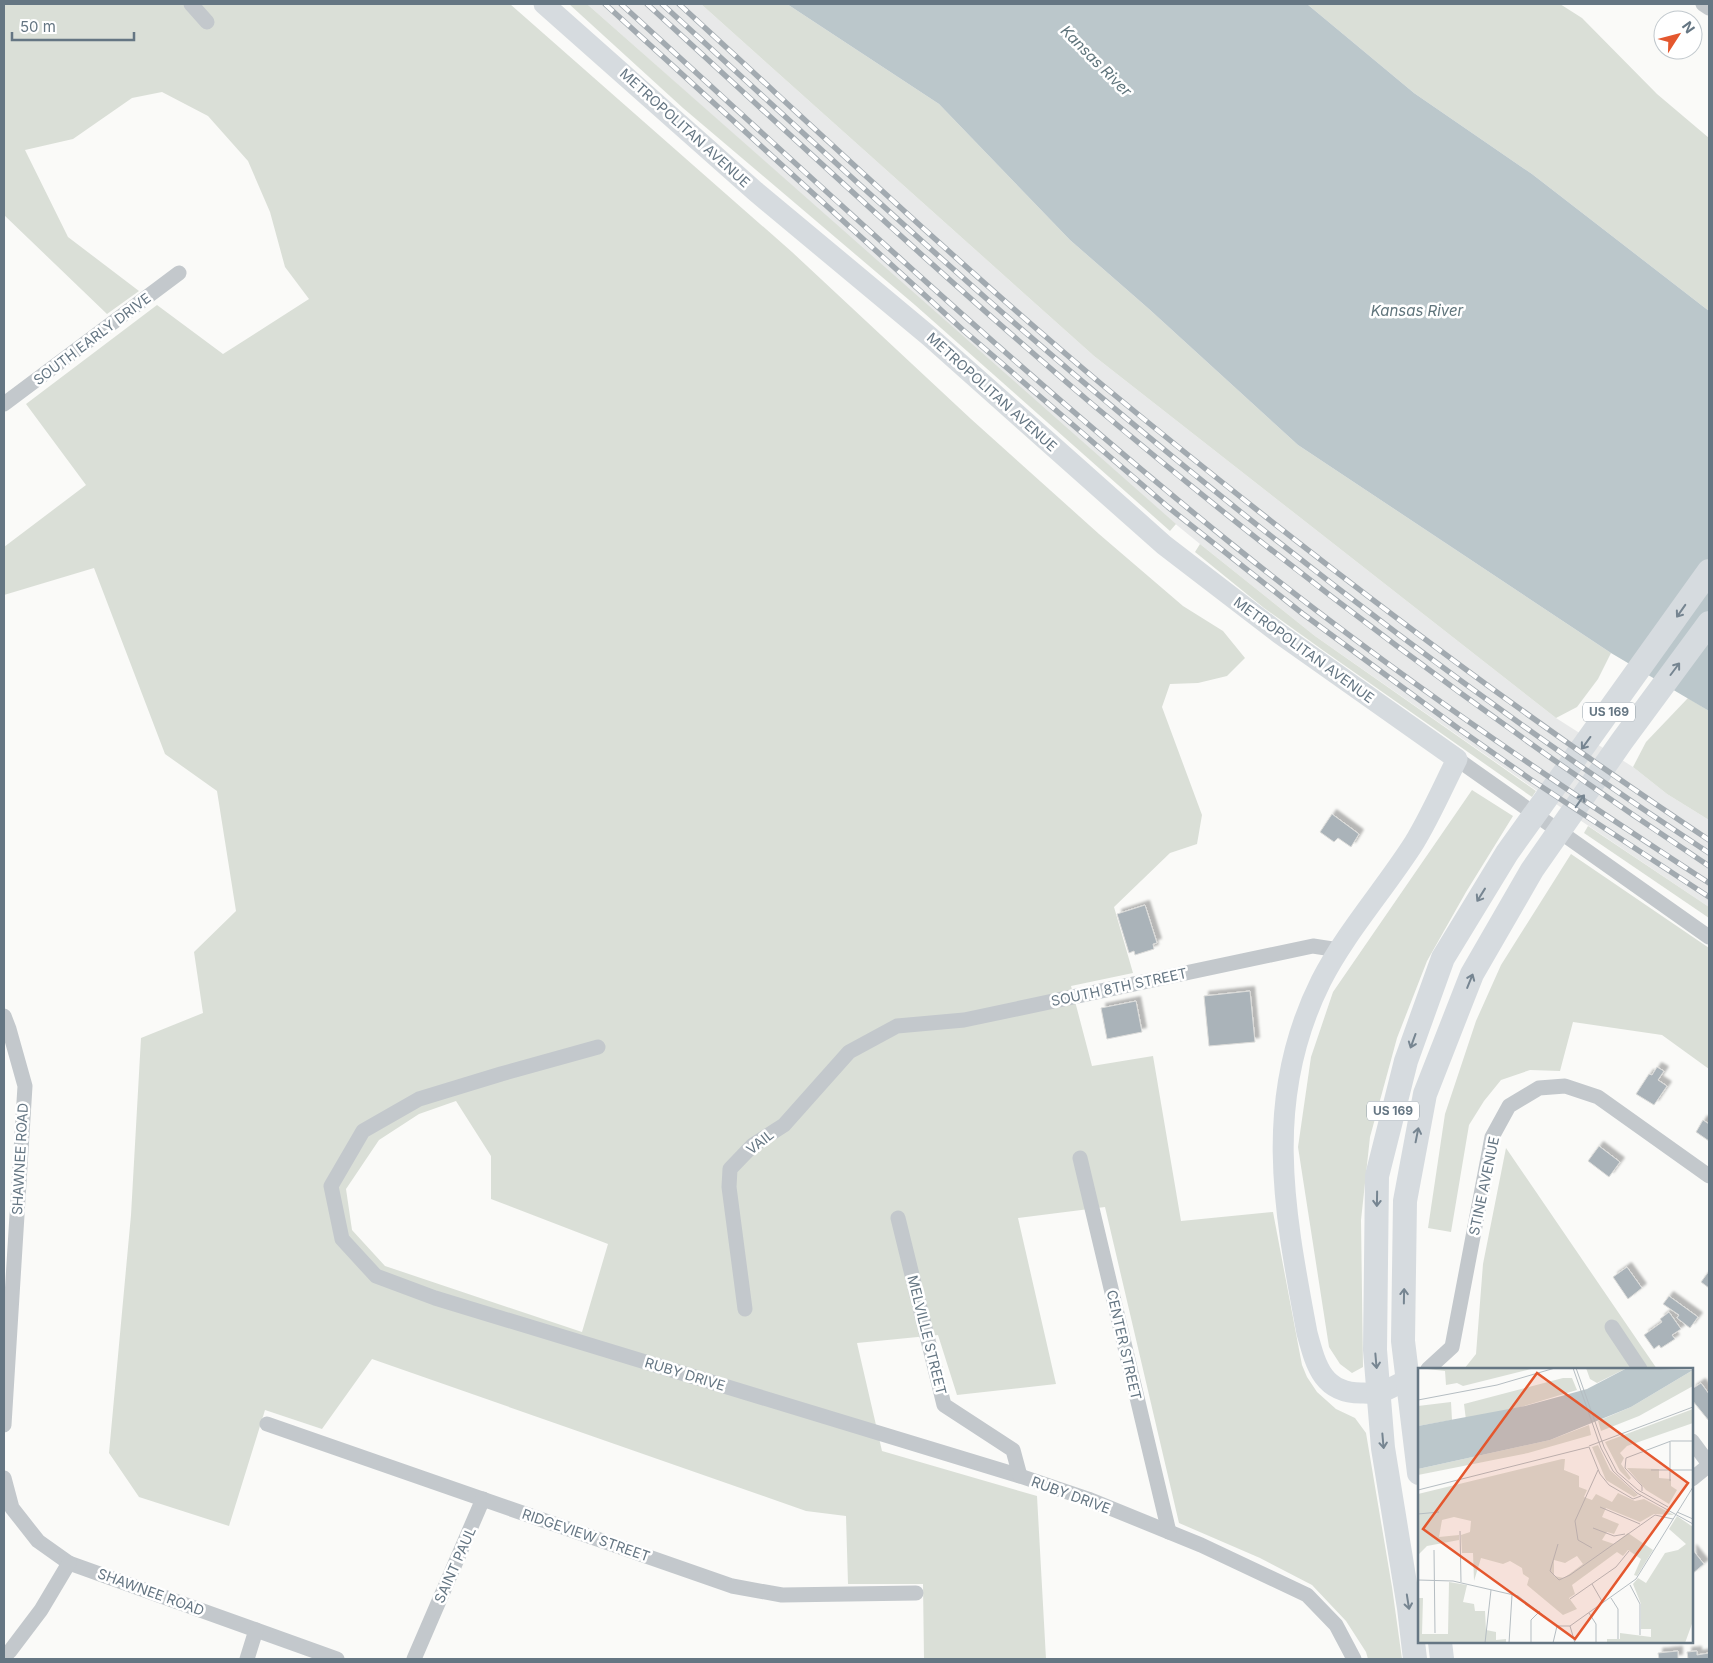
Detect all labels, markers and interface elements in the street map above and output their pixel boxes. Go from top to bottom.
scale bar [12,10,135,42]
north arrow [1653,10,1703,60]
text: 50 m [20,17,56,36]
text: N [1679,18,1699,36]
water label: Kansas River [1057,21,1136,100]
street label: METROPOLITAN AVENUE [617,65,754,191]
street label: SOUTH EARLY DRIVE [30,289,154,388]
water label: Kansas River [1371,301,1464,320]
street label: METROPOLITAN AVENUE [924,329,1061,455]
street label: METROPOLITAN AVENUE [1231,593,1378,706]
one-way arrow [1676,604,1686,618]
one-way arrow [1670,662,1680,676]
road number: US 169 [1583,702,1635,722]
one-way arrow [1581,736,1592,749]
one-way arrow [1575,794,1585,808]
one-way arrow [1476,887,1486,901]
street label: SOUTH 8TH STREET [1049,964,1188,1009]
one-way arrow [1466,974,1475,989]
one-way arrow [1408,1033,1417,1048]
street label: SHAWNEE ROAD [8,1102,31,1216]
road number: US 169 [1367,1102,1419,1120]
street label: VAIL [743,1126,777,1158]
one-way arrow [1413,1127,1423,1143]
street label: STINE AVENUE [1465,1135,1502,1237]
one-way arrow [1372,1190,1382,1206]
street label: MELVILLE STREET [904,1273,951,1396]
street label: CENTER STREET [1104,1288,1145,1402]
one-way arrow [1399,1288,1409,1304]
street label: RUBY DRIVE [643,1353,727,1394]
one-way arrow [1371,1353,1381,1369]
inset map [1418,1368,1693,1643]
one-way arrow [1378,1433,1388,1449]
street label: RUBY DRIVE [1029,1472,1113,1517]
street label: RIDGEVIEW STREET [520,1505,652,1564]
street label: SAINT PAUL [430,1524,479,1606]
street label: SHAWNEE ROAD [95,1564,207,1619]
one-way arrow [1404,1593,1414,1609]

